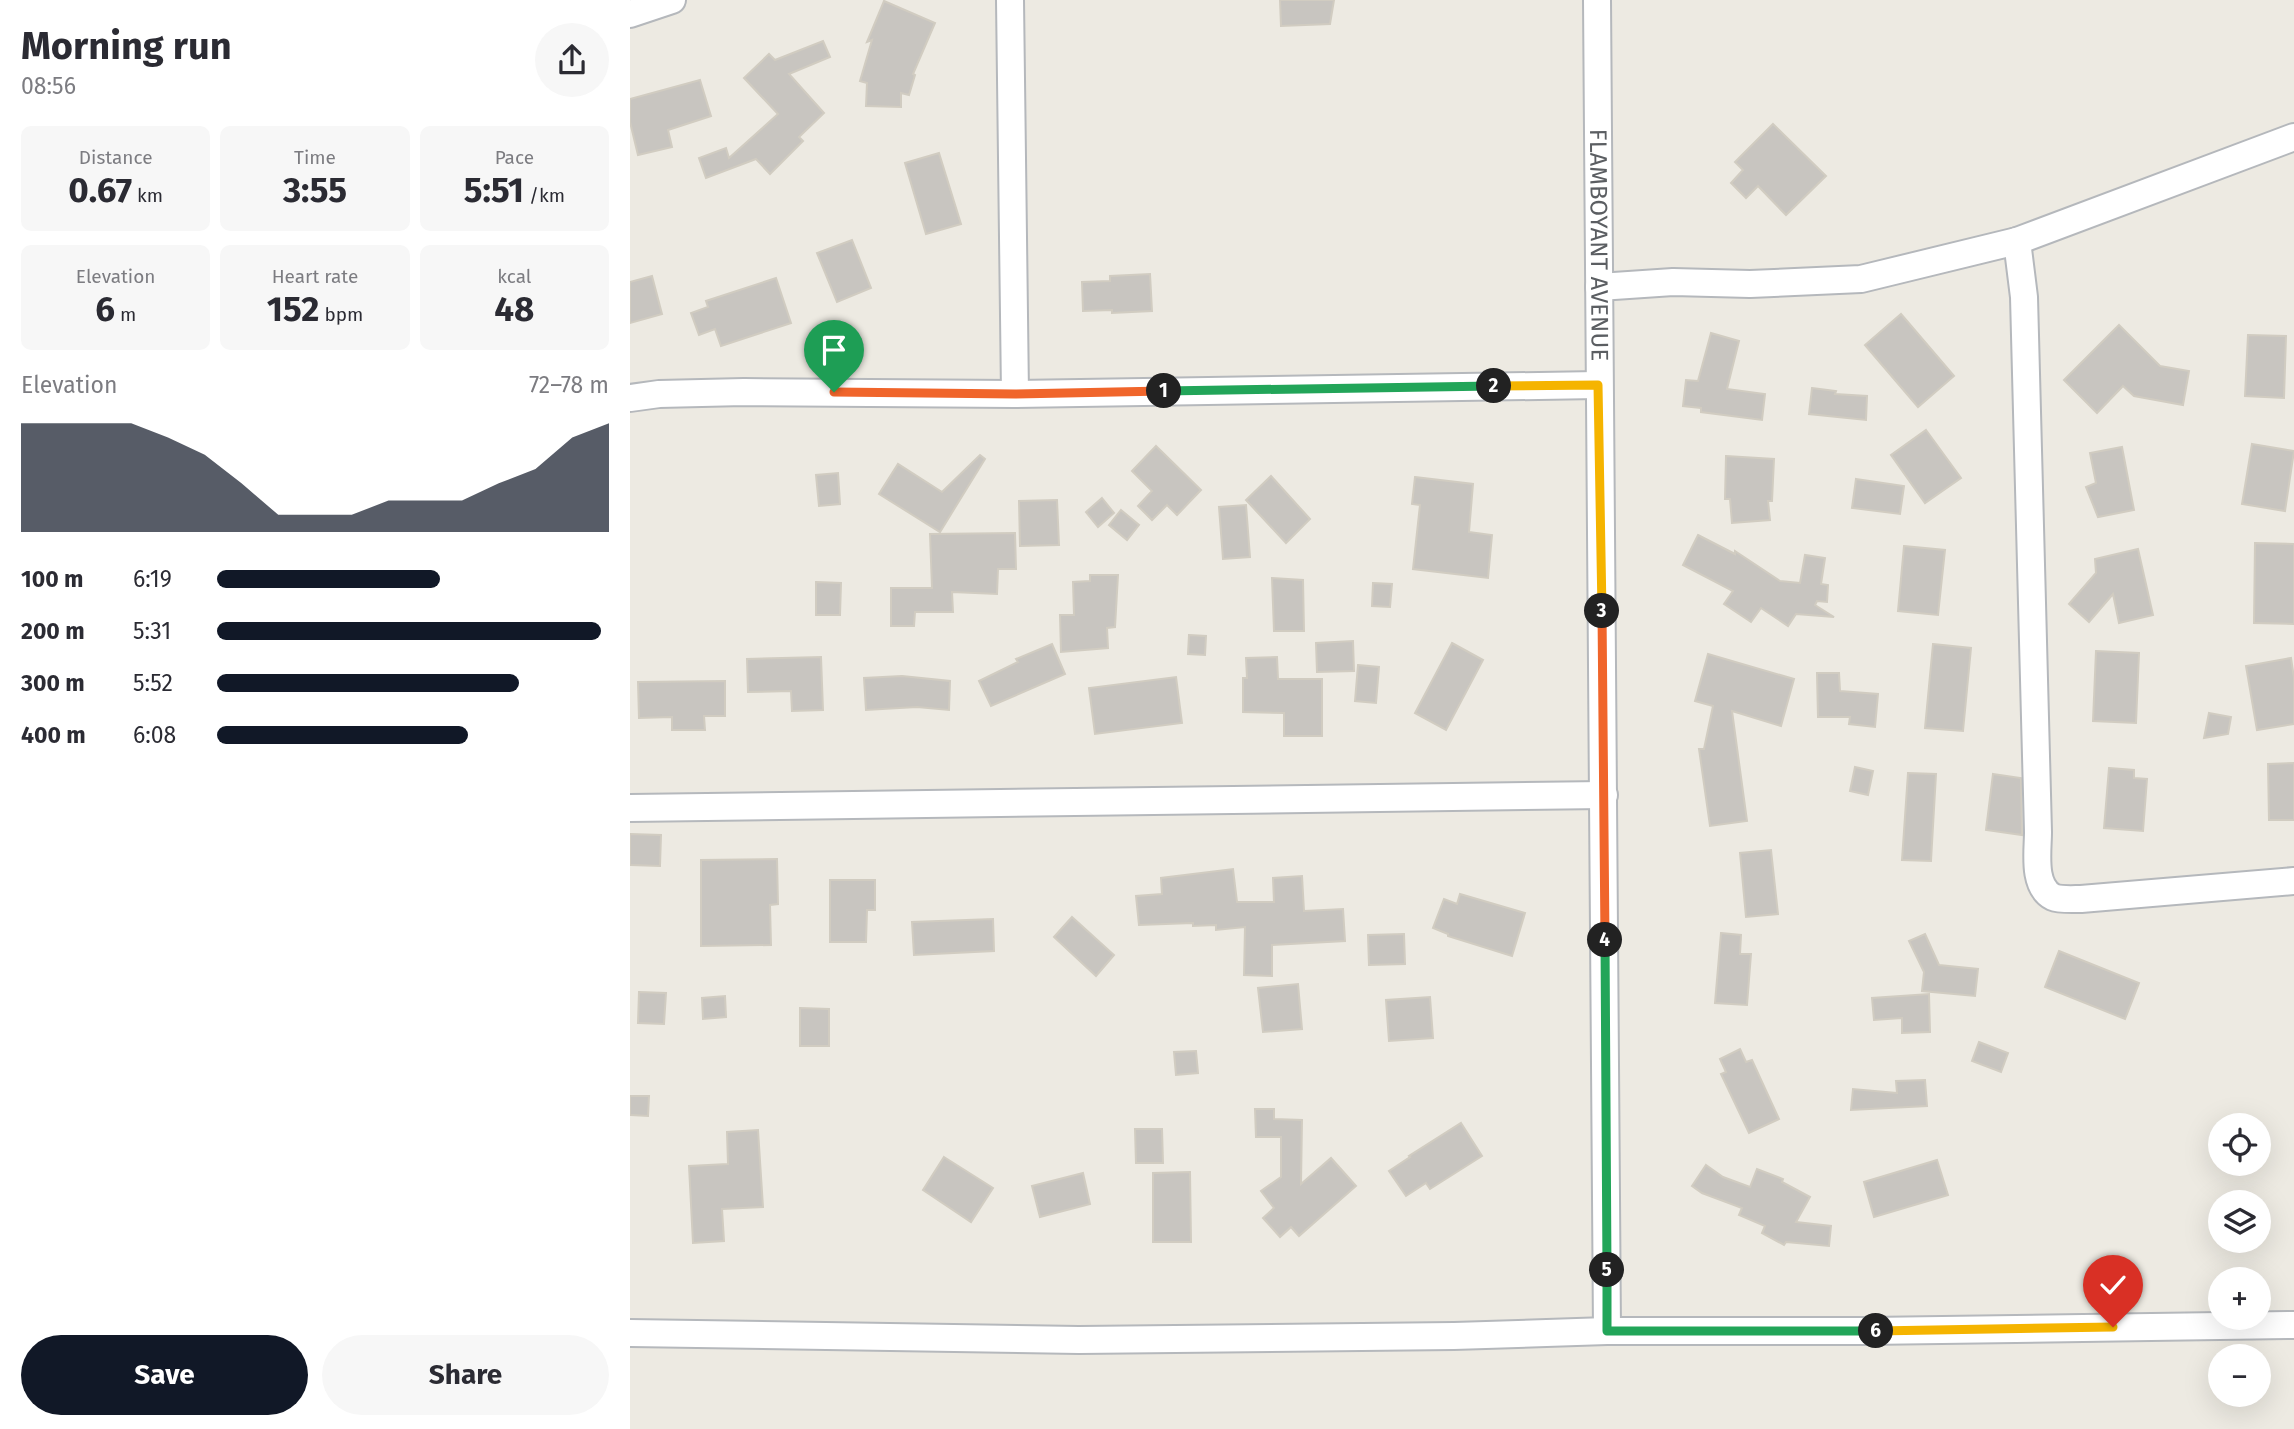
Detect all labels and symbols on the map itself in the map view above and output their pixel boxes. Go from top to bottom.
street label: FLAMBOYANT AVENUE [1584,129,1614,361]
pin [804,320,864,392]
pin: 2 [1476,368,1512,404]
pin: 1 [1146,374,1182,408]
pin: 3 [1584,594,1620,628]
pin: 4 [1588,922,1622,958]
pin: 5 [1590,1252,1625,1288]
pin [2083,1255,2143,1327]
pin: 6 [1858,1314,1894,1348]

